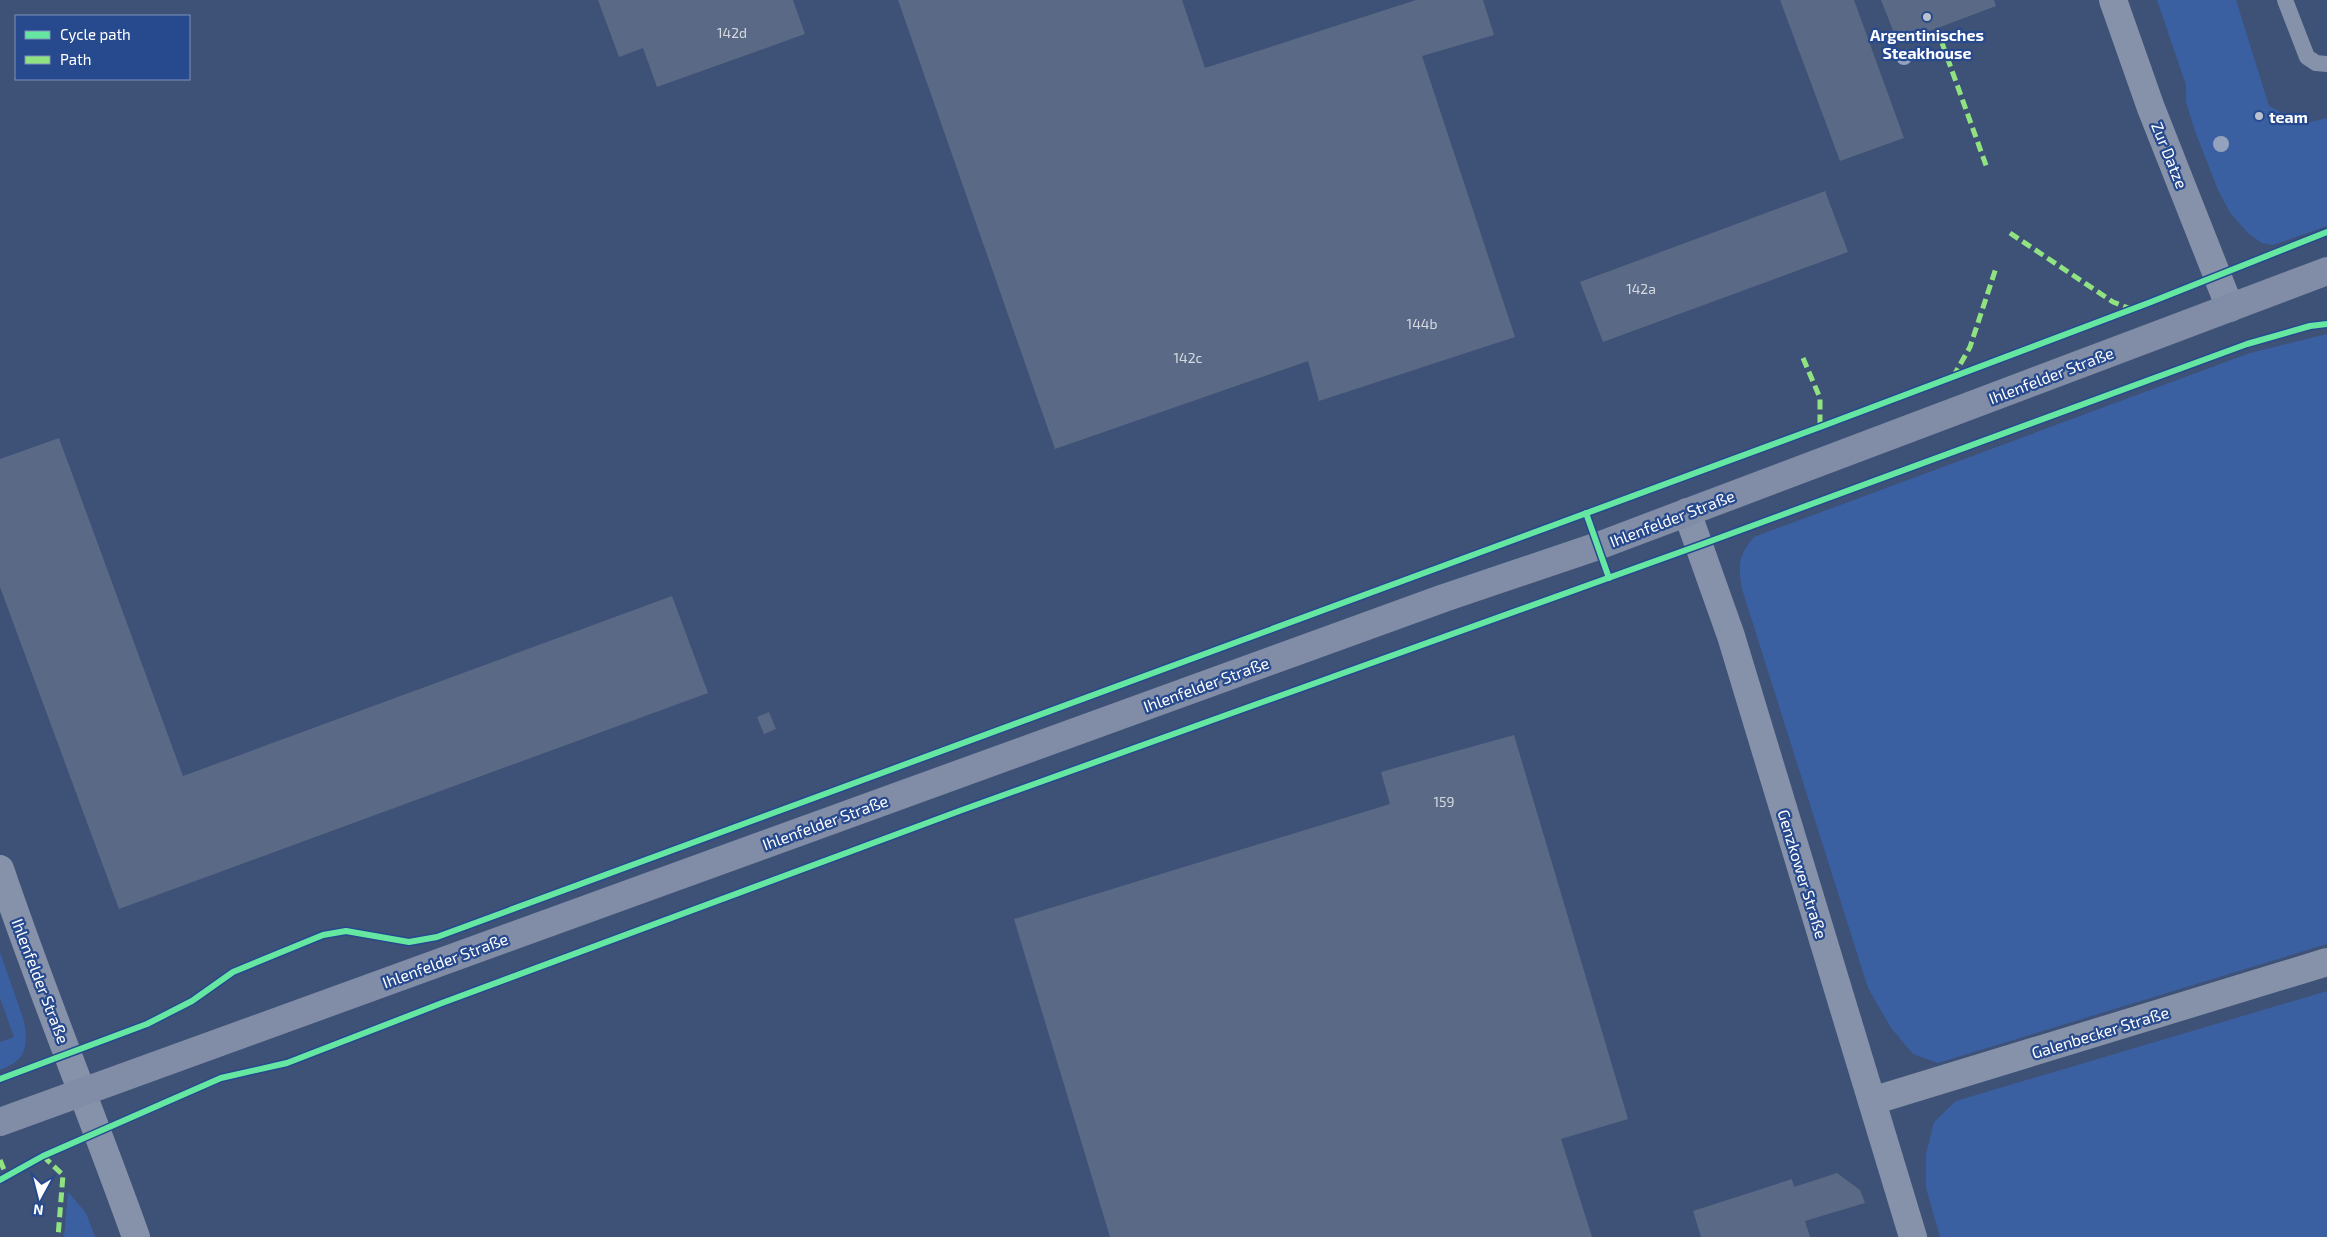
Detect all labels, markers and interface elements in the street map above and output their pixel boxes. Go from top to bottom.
marker: Argentinisches Steakhouse [1921,11,1933,23]
legend [15,15,190,80]
house number: 142d [717,24,747,41]
text: Cycle path [60,25,131,43]
place label: Argentinisches Steakhouse [1870,25,1984,62]
text: Path [60,50,91,68]
place label: team [2269,107,2308,126]
marker: team [2253,110,2265,122]
street label: Zur Datze [2148,119,2192,191]
house number: 142a [1626,280,1656,297]
house number: 144b [1407,315,1437,332]
street label: Ihlenfelder Straße [1986,342,2116,408]
house number: 142c [1174,349,1203,366]
street label: Ihlenfelder Straße [1607,485,1737,551]
street label: Ihlenfelder Straße [1141,652,1271,716]
street label: Ihlenfelder Straße [760,790,890,854]
house number: 159 [1433,793,1455,810]
street label: Genzkower Straße [1774,807,1832,941]
street label: Ihlenfelder Straße [8,916,74,1046]
street label: Ihlenfelder Straße [380,928,510,992]
street label: Galenbecker Straße [2029,1002,2171,1062]
north arrow [15,1172,65,1222]
text: N [32,1201,44,1219]

